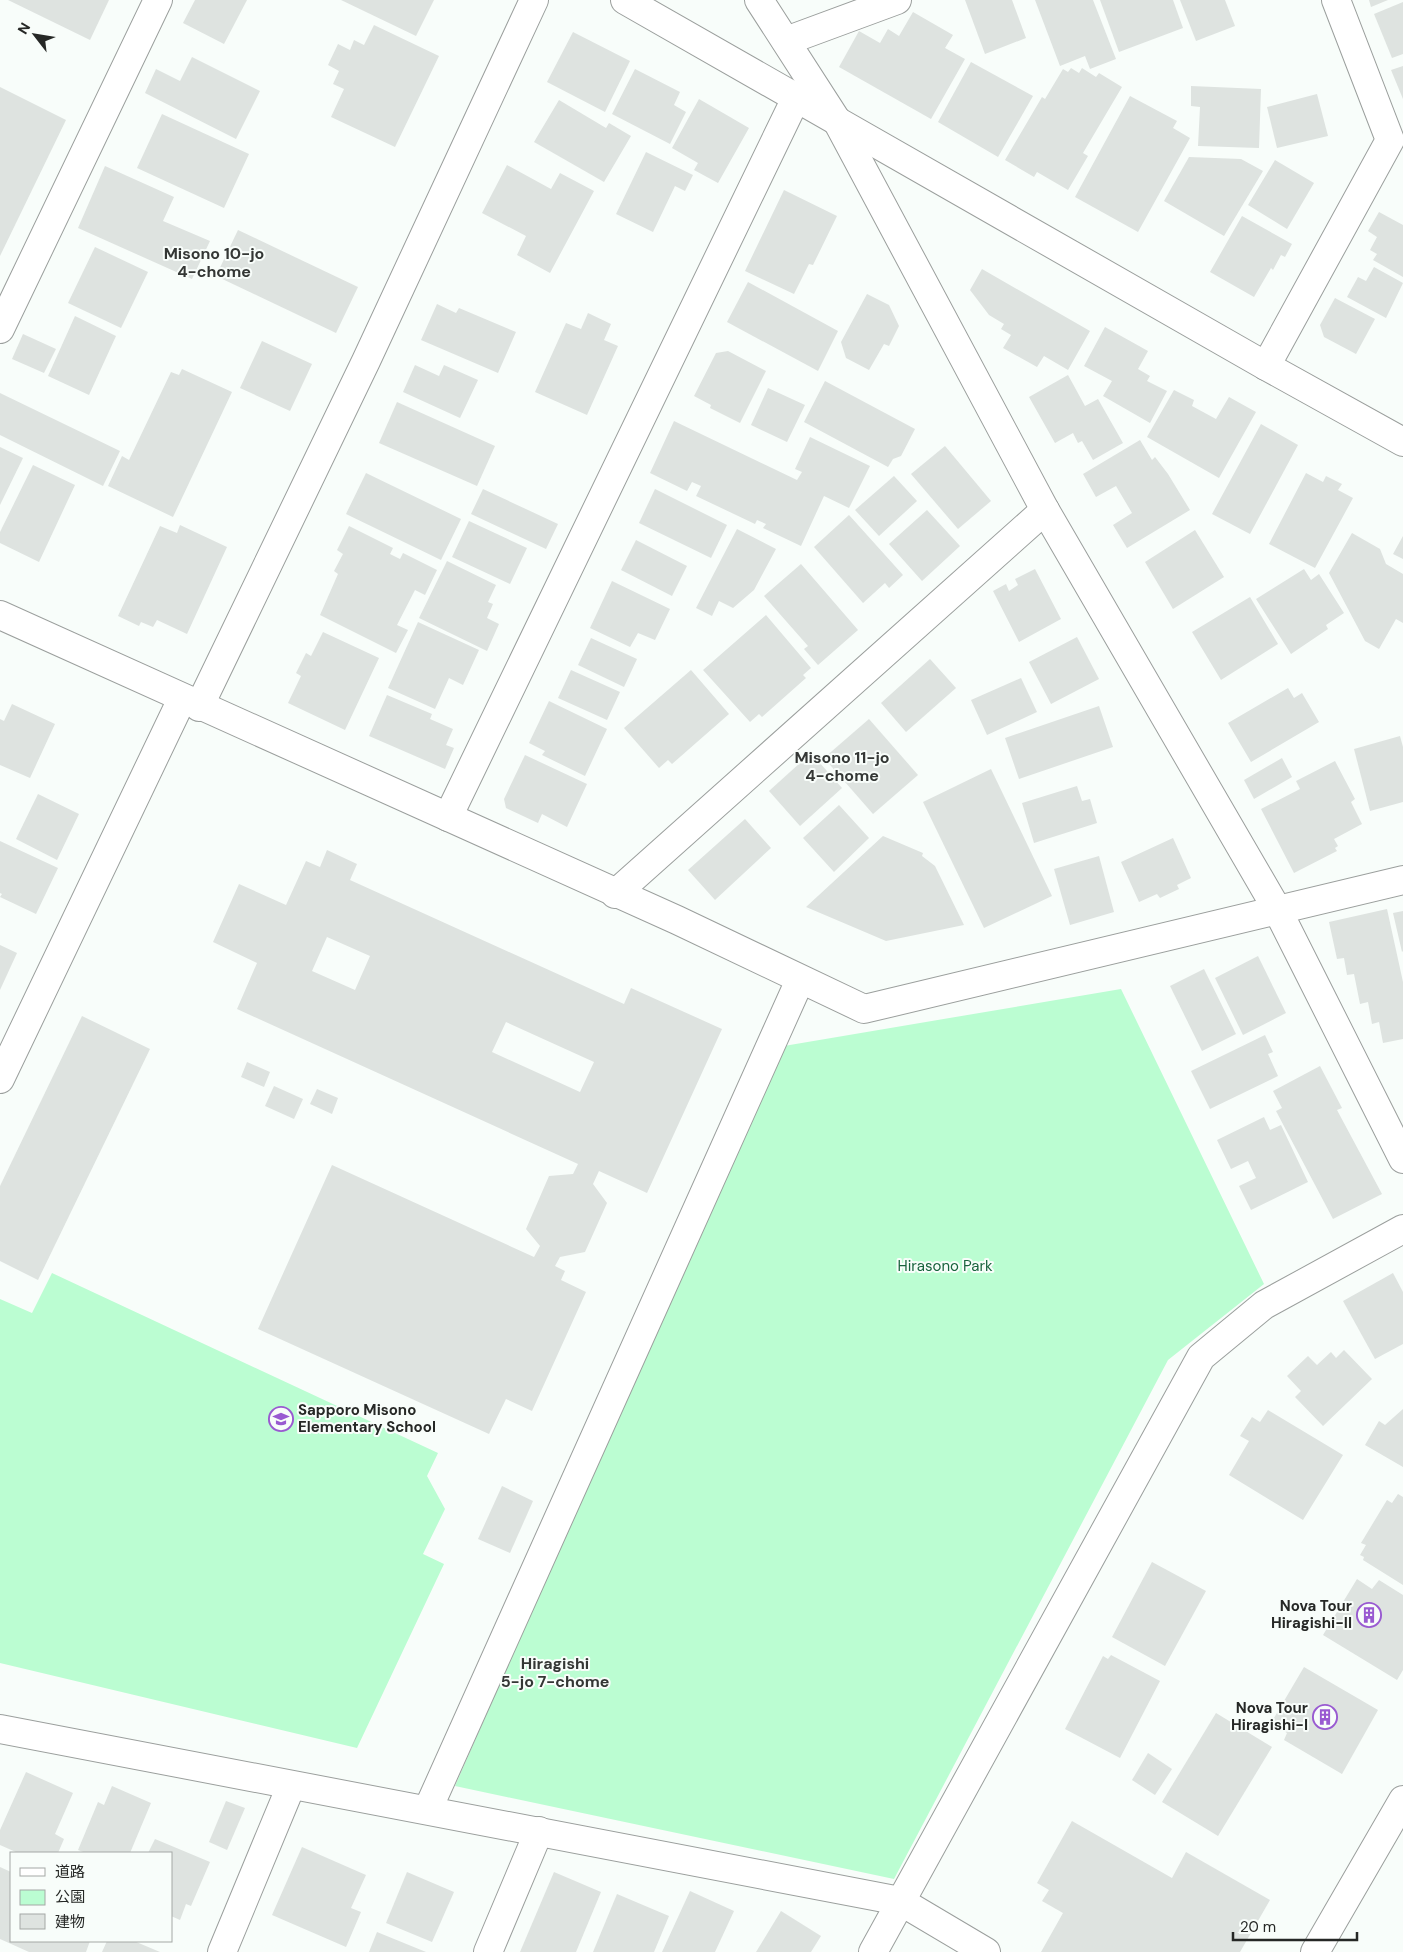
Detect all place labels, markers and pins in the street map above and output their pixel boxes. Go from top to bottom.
place label: Sapporo Misono Elementary School [298,1400,436,1437]
school or university icon: Sapporo Misono Elementary School [268,1406,294,1432]
place label: Nova Tour Hiragishi-II [1271,1596,1352,1633]
building icon: Nova Tour Hiragishi-II [1356,1602,1382,1628]
place label: Nova Tour Hiragishi-I [1231,1698,1308,1735]
building icon: Nova Tour Hiragishi-I [1312,1704,1338,1730]

